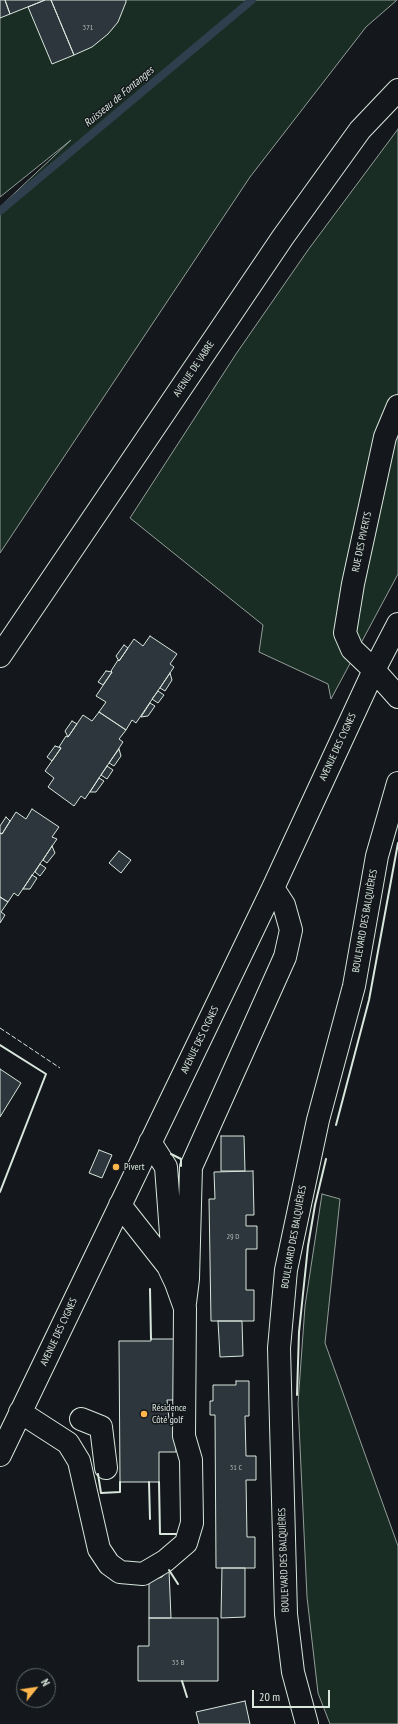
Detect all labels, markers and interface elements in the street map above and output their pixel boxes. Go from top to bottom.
house number: 371 [83,23,93,33]
water label: Ruisseau de Fontanges [81,64,157,130]
street label: AVENUE DE VABRE [171,339,217,399]
street label: RUE DES PIVERTS [350,511,374,573]
street label: AVENUE DES CYGNES [317,711,359,783]
street label: BOULEVARD DES BALQUIÈRES [350,868,380,974]
street label: AVENUE DES CYGNES [178,1004,222,1076]
place label: Pivert [124,1161,144,1173]
marker: Pivert [111,1162,121,1172]
street label: BOULEVARD DES BALQUIÈRES [279,1184,309,1290]
house number: 29 D [226,1232,240,1242]
street label: AVENUE DES CYGNES [38,1296,80,1368]
place label: Résidence Côté golf [152,1402,186,1426]
marker: Résidence Côté golf [139,1409,149,1419]
house number: 31 C [230,1463,242,1473]
street label: BOULEVARD DES BALQUIÈRES [276,1508,292,1612]
house number: 33 B [172,1658,184,1668]
north arrow [16,1668,56,1708]
text: N [38,1676,53,1689]
scale bar [254,1682,332,1708]
text: 20 m [259,1689,280,1704]

